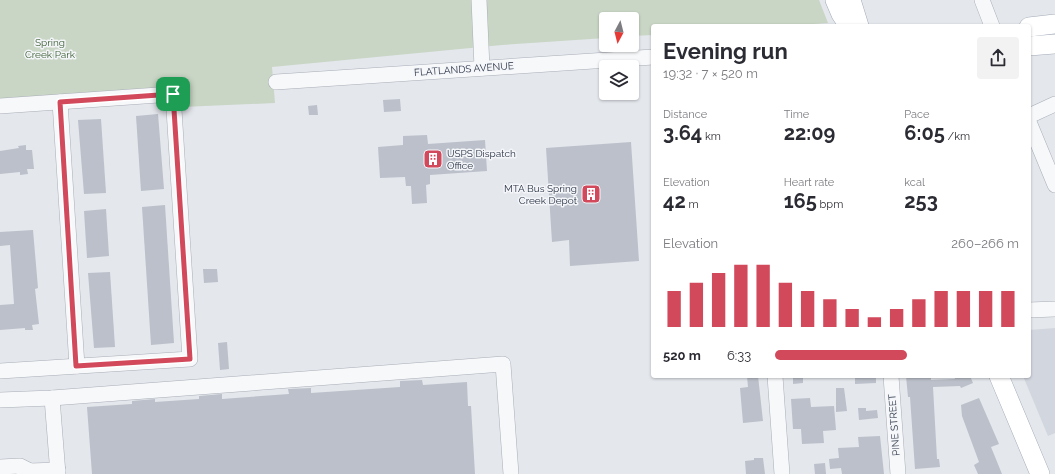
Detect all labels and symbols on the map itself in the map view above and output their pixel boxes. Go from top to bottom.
north arrow [599,12,639,52]
park label: Spring Creek Park [25,37,76,60]
street label: FLATLANDS AVENUE [414,60,514,78]
pin [156,77,190,111]
building icon: USPS Dispatch Office [422,148,444,170]
place label: USPS Dispatch Office [447,148,516,171]
place label: MTA Bus Spring Creek Depot [504,183,578,206]
building icon: MTA Bus Spring Creek Depot [580,183,602,205]
street label: PINE STREET [886,394,902,456]

